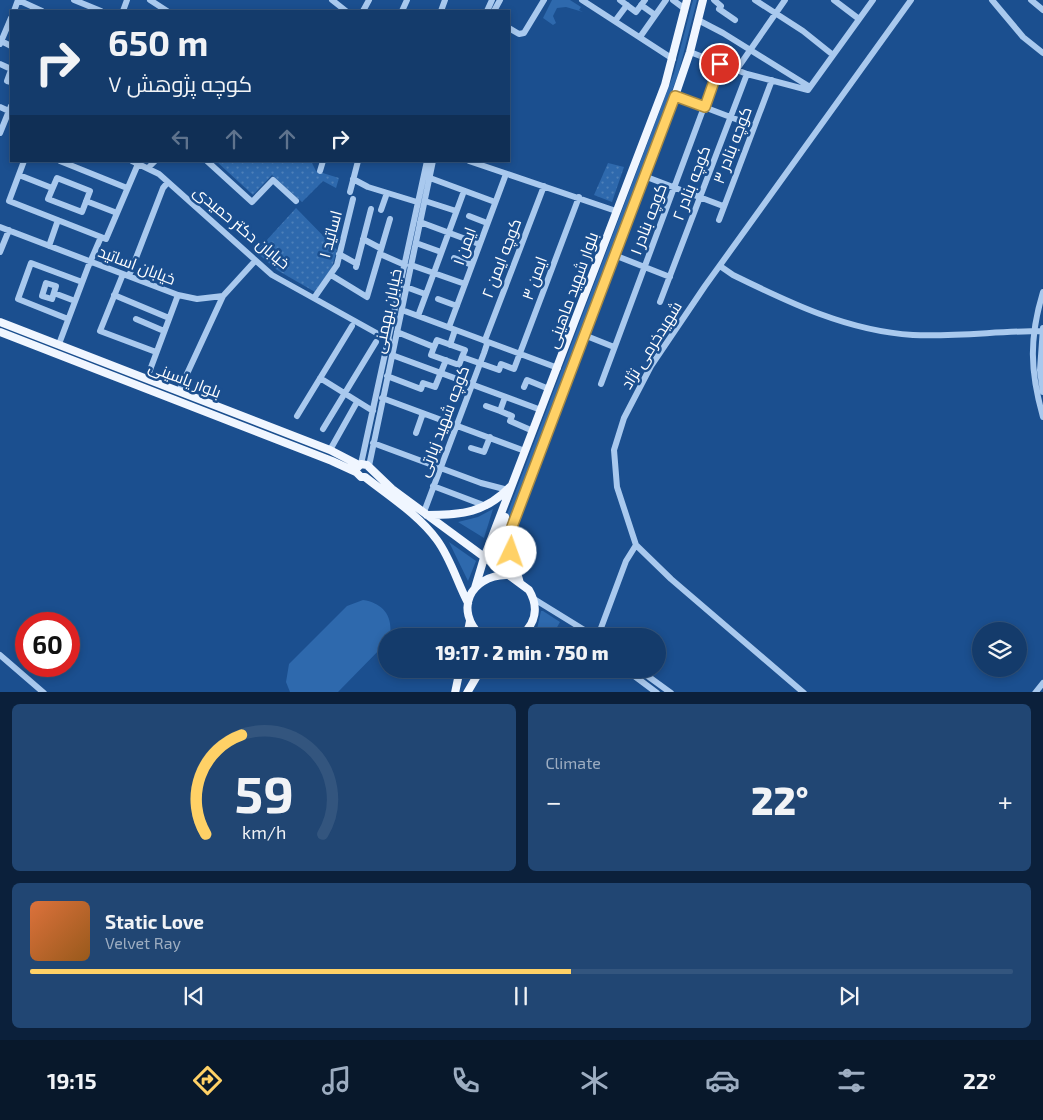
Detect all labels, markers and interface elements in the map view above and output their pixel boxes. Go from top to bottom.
text: 650 m [108,21,208,63]
icon: right [25,30,90,95]
pin [699,43,741,85]
icon: arrive [706,50,734,78]
text: کوچه پژوهش ۷ [108,70,252,96]
street label: کوچه بنادر ۳ [708,104,758,187]
icon: left [167,125,195,153]
icon: ahead [220,125,248,153]
icon: ahead [273,125,301,153]
icon: right [326,125,354,153]
street label: کوچه بنادر ۲ [668,143,716,224]
street label: کوچه بنادر ۱ [625,180,673,258]
street label: خیابان دکتر حمیدی [189,181,294,274]
street label: اساتید ۱ [314,208,346,260]
street label: کوچه ایمن ۲ [477,215,527,301]
street label: ایمن ۱ [448,224,481,268]
street label: بلوار شهید ماهینی [542,229,603,351]
street label: خیابان اساتید [95,241,179,290]
street label: ایمن ۳ [517,253,552,303]
street label: خیابان بهمنی [368,267,407,355]
street label: شهیدخرمی نژاد [616,297,687,393]
street label: بلوار یاسینی [145,356,224,403]
street label: کوچه شهید زیارتی [413,363,475,480]
position arrow [484,525,536,577]
speed limit sign: 60 [15,612,80,677]
map controls [972,622,1027,677]
button: layers [972,622,1027,677]
text: 19:17 · 2 min · 750 m [436,641,608,664]
text: Climate [546,753,601,772]
text: 59 [234,761,293,823]
text: 22° [751,777,809,823]
text: − [546,784,562,818]
text: + [998,784,1013,818]
text: km/h [242,821,286,843]
text: Static Love [105,910,204,933]
text: Velvet Ray [105,933,181,952]
icon: previous [180,982,208,1010]
icon: pause [507,982,535,1010]
icon: next [835,982,863,1010]
icon: directions [190,1063,225,1098]
icon: music [319,1063,354,1098]
icon: phone [448,1063,483,1098]
icon: climate [577,1063,612,1098]
icon: car [705,1063,740,1098]
icon: filters [834,1063,869,1098]
text: 19:15 [47,1067,97,1093]
text: 22° [963,1067,996,1093]

